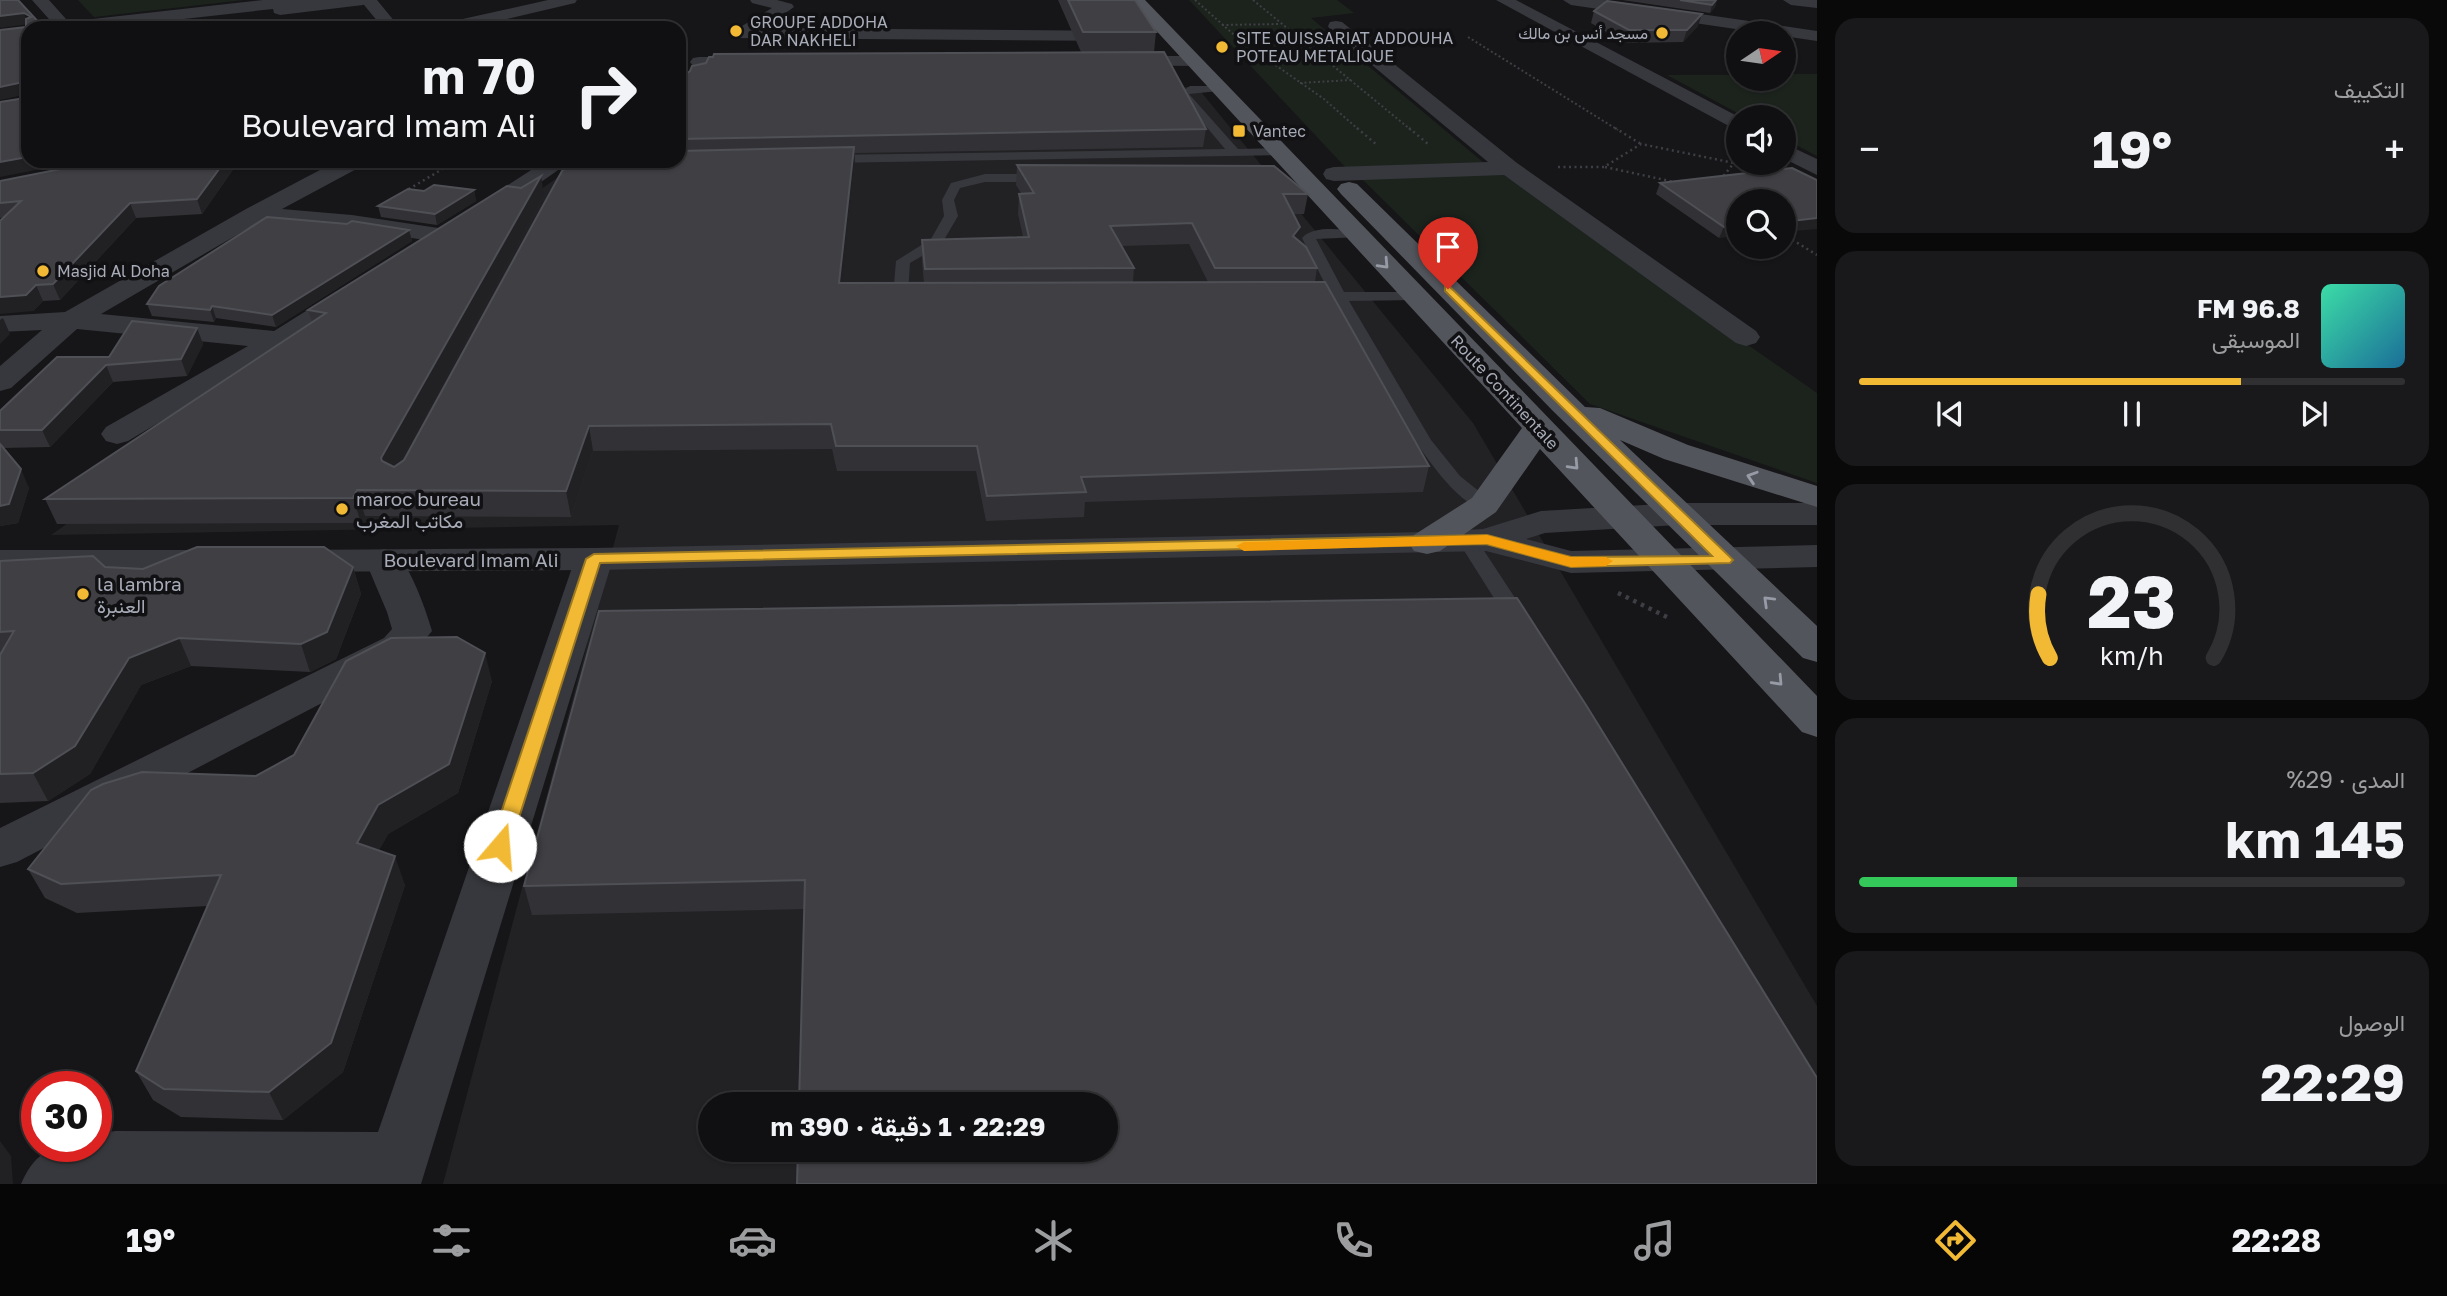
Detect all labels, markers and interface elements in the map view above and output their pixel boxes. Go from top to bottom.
place label: GROUPE ADDOHA DAR NAKHELI [750,12,888,50]
north arrow [1726,21,1796,91]
map controls [1726,21,1796,259]
marker: GROUPE ADDOHA DAR NAKHELI [728,23,744,39]
place label: مسجد أنس بن مالك [1518,23,1648,44]
marker: مسجد أنس بن مالك [1654,25,1670,41]
place label: SITE QUISSARIAT ADDOUHA POTEAU METALIQUE [1236,28,1454,66]
marker: SITE QUISSARIAT ADDOUHA POTEAU METALIQUE [1214,39,1230,55]
text: 70 m [422,46,536,105]
icon: right [560,49,651,140]
text: التكييف [2334,75,2405,103]
button: sound [1726,105,1796,175]
text: Boulevard Imam Ali [241,106,536,144]
text: 19° [2092,117,2172,179]
place label: Vantec [1253,121,1306,141]
marker: Vantec [1231,123,1247,139]
text: − [1859,126,1880,171]
text: + [2384,126,2405,171]
button: search [1726,189,1796,259]
pin [1418,217,1478,289]
icon: arrive [1429,228,1467,266]
one-way arrow [1376,256,1389,269]
place label: Masjid Al Doha [57,261,170,281]
marker: Masjid Al Doha [35,263,51,279]
text: 96.8 FM [2197,293,2300,324]
text: الموسيقى [2212,325,2300,353]
street label: Route Continentale [1447,331,1563,453]
icon: previous [1931,395,1969,433]
icon: pause [2113,395,2151,433]
icon: next [2295,395,2333,433]
one-way arrow [1565,457,1578,470]
one-way arrow [1746,471,1758,486]
place label: maroc bureau مكاتب المغرب [356,487,481,533]
marker: maroc bureau مكاتب المغرب [334,501,350,517]
street label: Boulevard Imam Ali [383,548,559,571]
text: 23 [2088,557,2176,644]
place label: la lambra العنبرة [97,572,182,618]
marker: la lambra العنبرة [75,586,91,602]
one-way arrow [1763,597,1776,610]
text: km/h [2100,640,2164,671]
one-way arrow [1769,672,1782,685]
text: المدى · 29% [2286,765,2405,793]
text: 145 km [2225,807,2405,869]
position arrow [463,809,537,883]
text: الوصول [2339,1008,2405,1036]
text: 22:29 [2260,1050,2405,1112]
speed limit sign: 30 [21,1071,112,1162]
text: 22:29 · 1 دقيقة · 390 m [771,1111,1045,1142]
icon: filters [427,1216,476,1265]
icon: car [728,1216,777,1265]
icon: climate [1029,1216,1078,1265]
icon: phone [1329,1216,1378,1265]
icon: music [1630,1216,1679,1265]
icon: directions [1931,1216,1980,1265]
text: 19° [126,1221,175,1259]
text: 22:28 [2232,1221,2321,1259]

